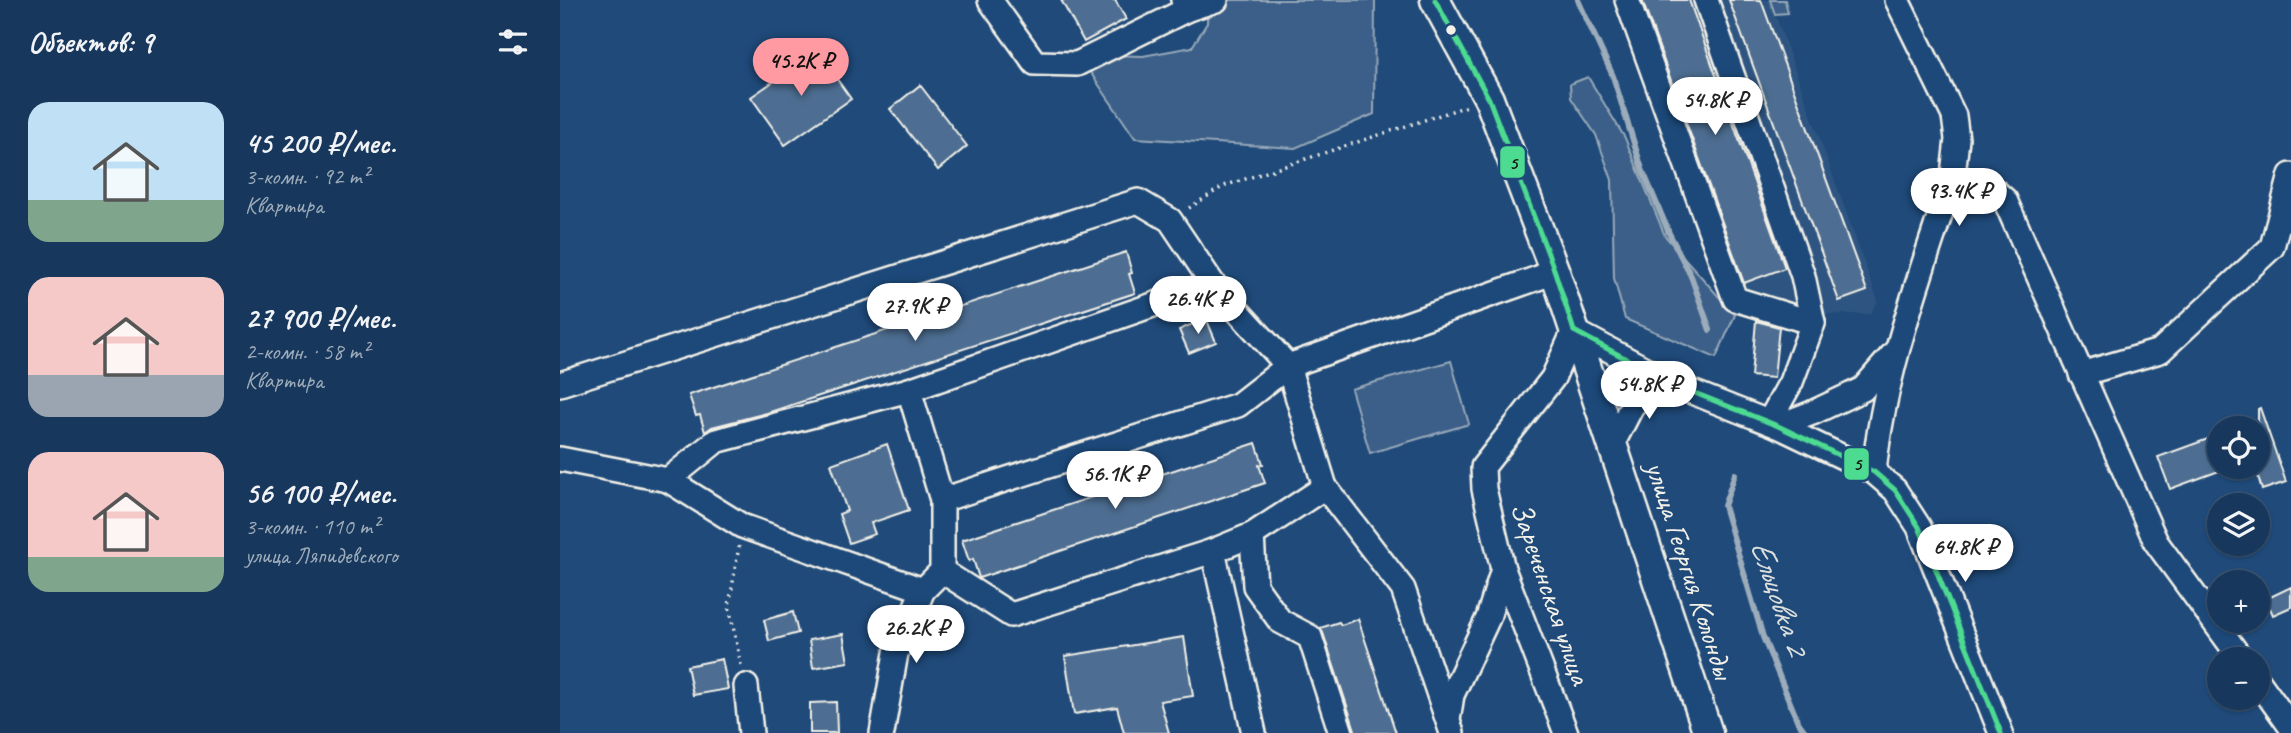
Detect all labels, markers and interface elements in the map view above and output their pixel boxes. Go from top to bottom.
text: Объектов: 9 [28,23,153,61]
icon: filters [494,23,532,61]
unlabelled marker [1444,23,1458,37]
pin: 45.2K ₽ [736,38,866,98]
text: 45.2K ₽ [769,46,833,75]
pin: 54.8K ₽ [1650,78,1780,137]
text: 54.8K ₽ [1683,85,1747,114]
text: 45 200 ₽/мес. [245,124,396,162]
icon: home [84,130,168,214]
line badge: 5 [1499,145,1526,179]
text: 5 [1509,151,1519,175]
text: 3-комн. · 92 m² [245,162,369,191]
pin: 93.4K ₽ [1894,168,2024,228]
text: 93.4K ₽ [1927,176,1991,205]
text: Квартира [245,191,323,220]
pin: 26.4K ₽ [1133,276,1263,336]
pin: 27.9K ₽ [850,284,980,343]
text: 26.4K ₽ [1165,284,1231,313]
text: 27.9K ₽ [883,291,947,320]
text: 27 900 ₽/мес. [245,299,396,337]
icon: home [84,305,168,389]
text: 2-комн. · 58 m² [245,337,369,366]
pin: 54.8K ₽ [1584,362,1714,421]
text: Квартира [245,366,323,395]
text: 54.8K ₽ [1617,369,1681,398]
map controls [2207,416,2270,710]
button: locate [2207,416,2270,479]
line badge: 5 [1843,447,1870,481]
pin: 56.1K ₽ [1050,452,1180,511]
text: 5 [1853,452,1863,476]
street label: улица Георгия Колонды [1636,455,1744,686]
text: 56.1K ₽ [1083,459,1147,488]
text: 56 100 ₽/мес. [245,474,396,512]
icon: home [84,480,168,564]
button: layers [2207,493,2270,556]
street label: Зареченская улица [1502,497,1601,691]
text: 3-комн. · 110 m² [245,512,379,541]
pin: 64.8K ₽ [1900,524,2030,584]
text: 64.8K ₽ [1932,532,1998,561]
water label: Ельцовка 2 [1741,535,1820,664]
text: улица Ляпидевского [245,541,398,570]
button: + [2207,570,2270,633]
pin: 26.2K ₽ [851,606,981,665]
text: 26.2K ₽ [883,613,949,642]
button: − [2207,647,2270,710]

